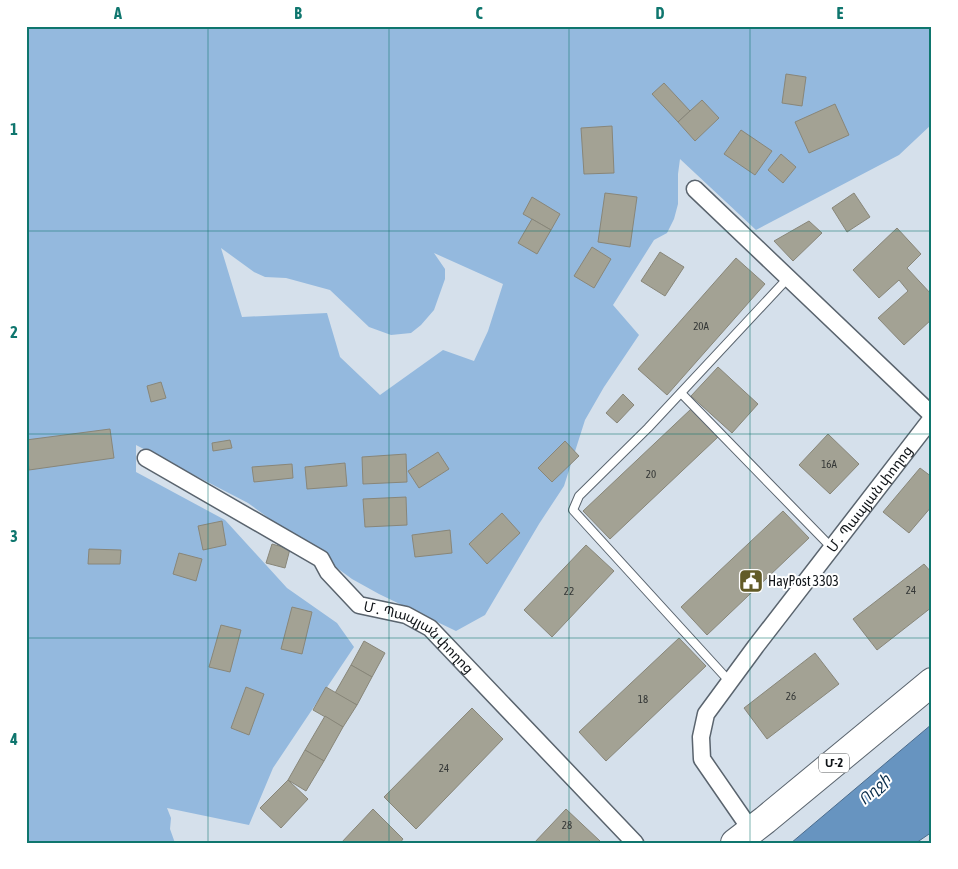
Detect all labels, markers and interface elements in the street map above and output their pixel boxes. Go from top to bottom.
text: A [113,4,122,22]
text: B [294,4,302,22]
text: C [475,4,483,22]
text: D [656,4,665,22]
text: E [837,4,844,22]
text: 1 [10,120,18,138]
house number: 20A [693,320,709,332]
text: 2 [10,323,18,341]
street label: Մ․ Պապյան փողոց [823,443,916,555]
house number: 16A [821,458,837,470]
house number: 20 [646,468,656,480]
text: 3 [10,527,18,545]
public building icon: HayPost 3303 [738,568,764,594]
place label: HayPost 3303 [768,573,839,589]
house number: 24 [906,584,916,596]
house number: 22 [564,585,574,597]
street label: Մ․ Պապյան փողոց [362,598,477,677]
house number: 26 [786,690,796,702]
house number: 18 [638,693,648,705]
text: 4 [9,730,18,748]
road number: Մ-2 [819,754,849,772]
house number: 24 [439,762,449,774]
water label: Ողջի [855,769,895,809]
house number: 28 [562,819,572,831]

